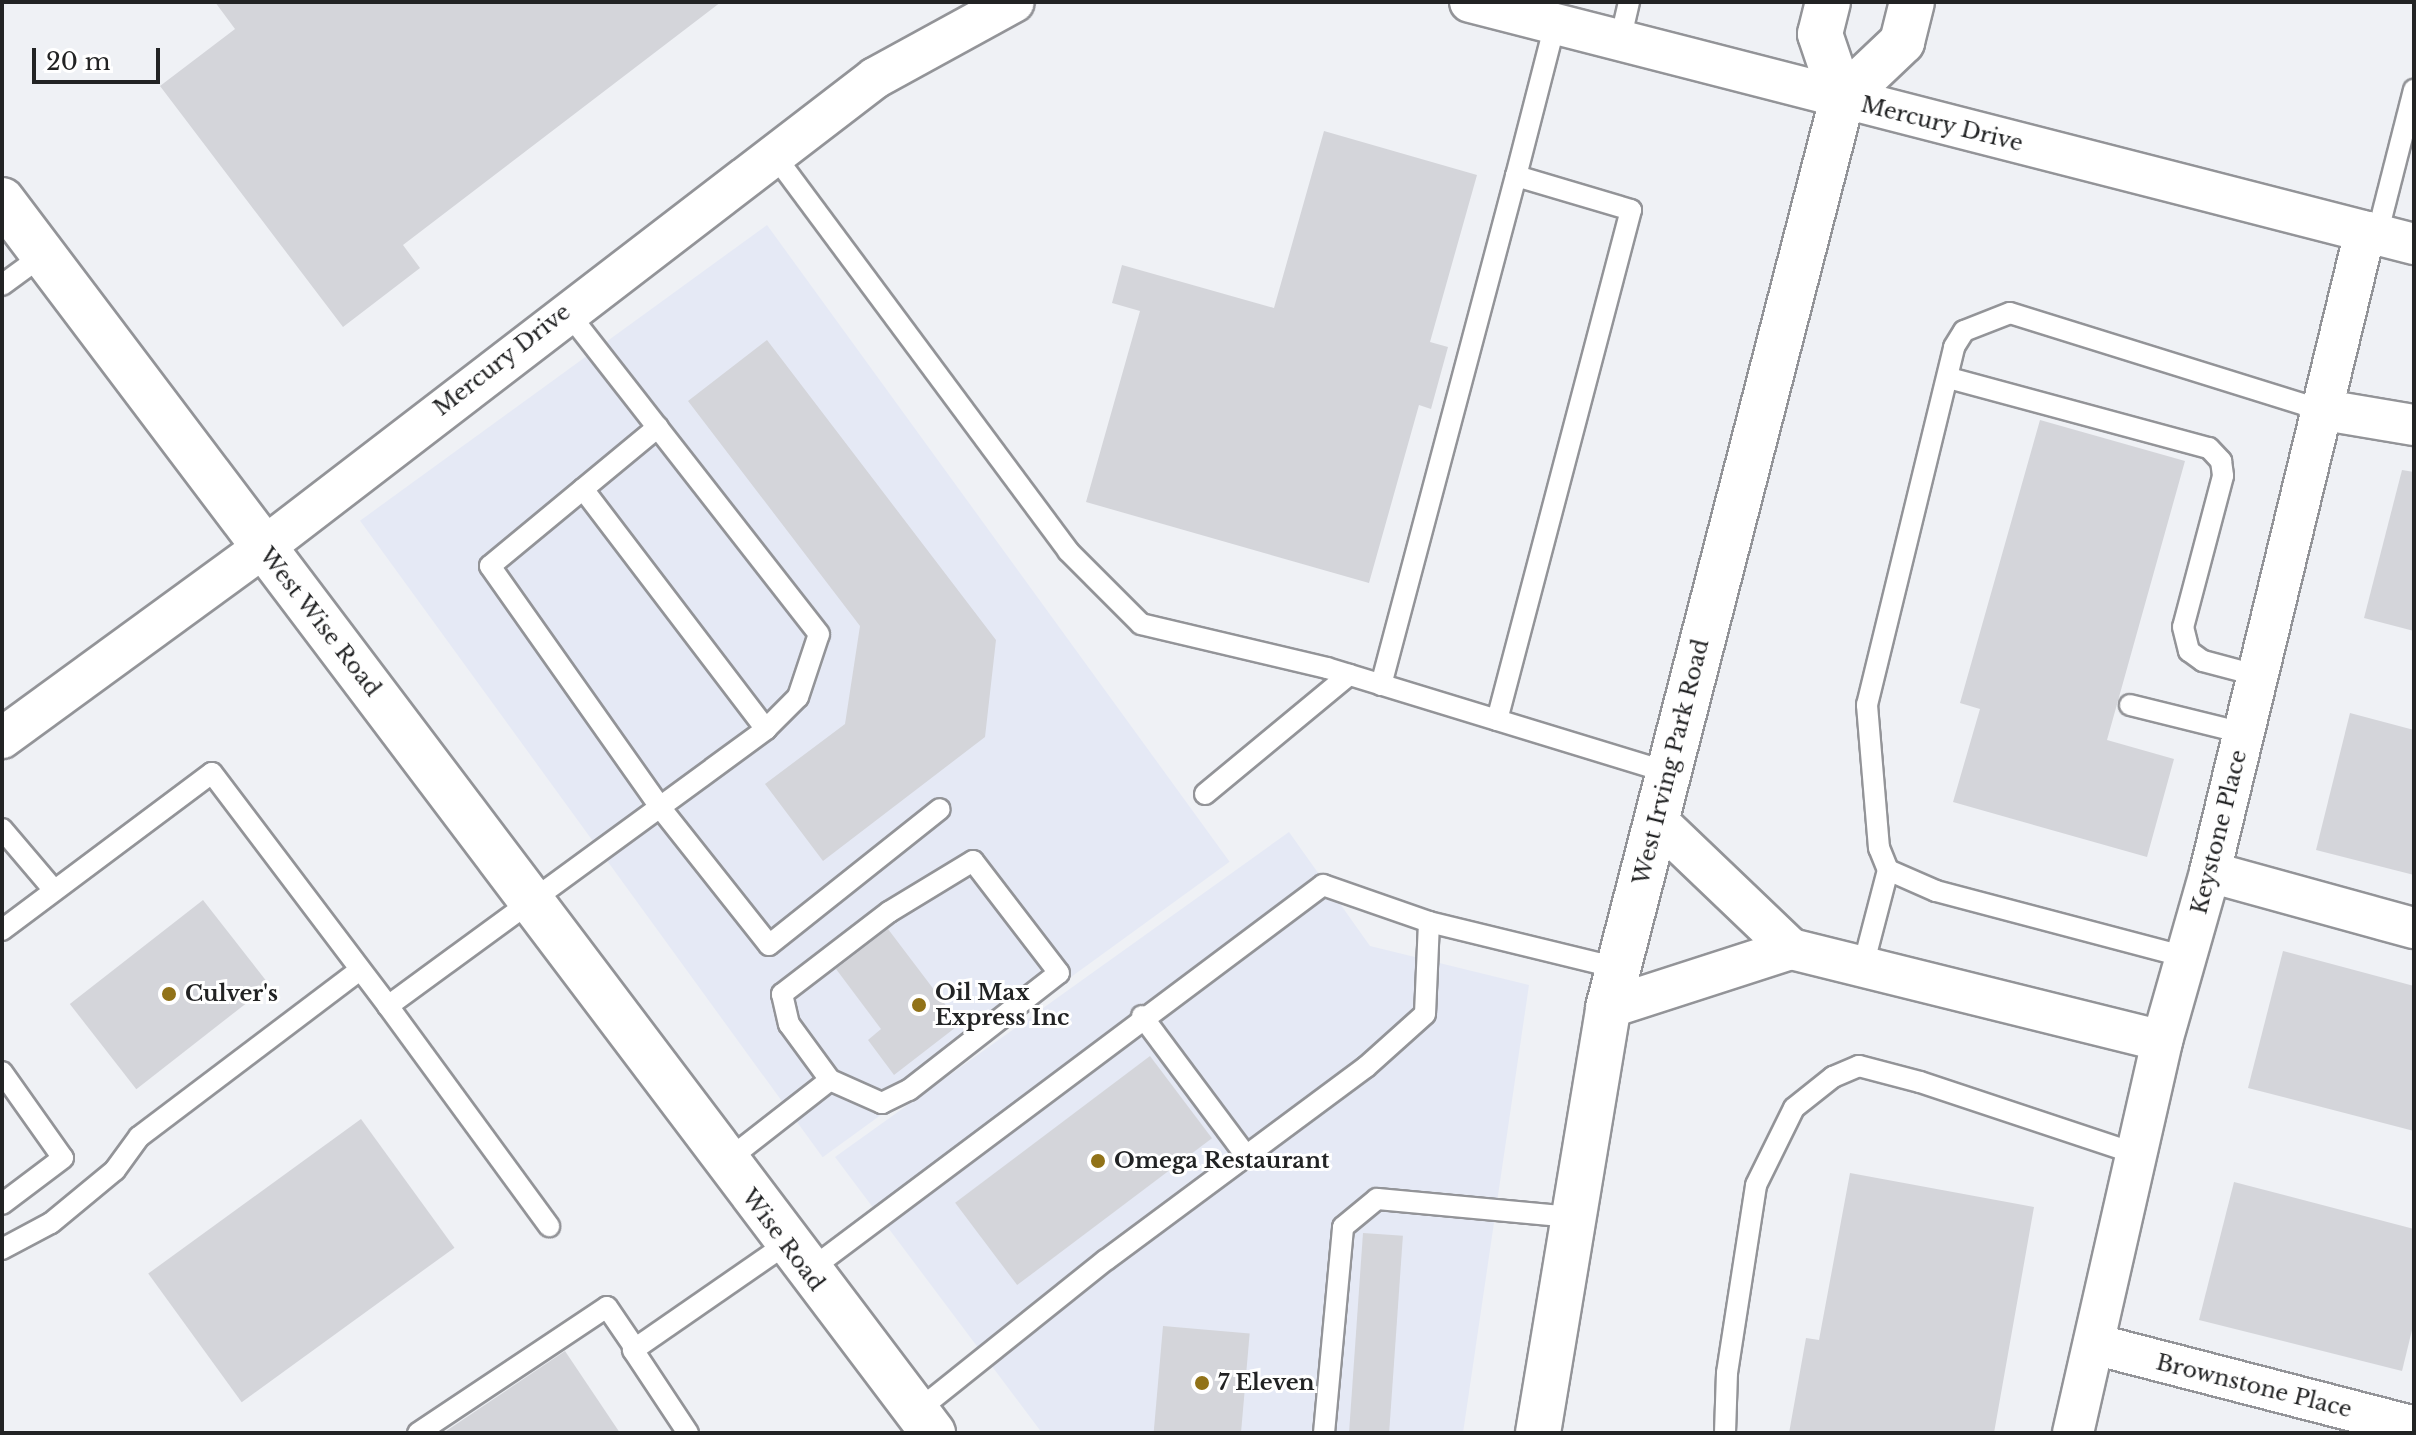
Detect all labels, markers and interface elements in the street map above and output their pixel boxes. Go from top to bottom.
scale bar [36,32,164,82]
text: 20 m [46,47,111,76]
street label: Mercury Drive [1858,91,2026,157]
street label: Mercury Drive [428,298,576,422]
street label: West Wise Road [254,542,386,702]
street label: West Irving Park Road [1628,636,1714,888]
street label: Keystone Place [2186,747,2252,917]
place label: Oil Max Express Inc [935,979,1069,1030]
place label: Culver's [185,981,278,1007]
marker: Culver's [160,985,178,1003]
marker: Oil Max Express Inc [910,996,928,1014]
place label: Omega Restaurant [1114,1148,1329,1174]
marker: Omega Restaurant [1089,1152,1107,1170]
street label: Wise Road [736,1184,830,1296]
street label: Brownstone Place [2153,1349,2355,1423]
place label: 7 Eleven [1218,1370,1315,1396]
marker: 7 Eleven [1193,1374,1211,1392]

